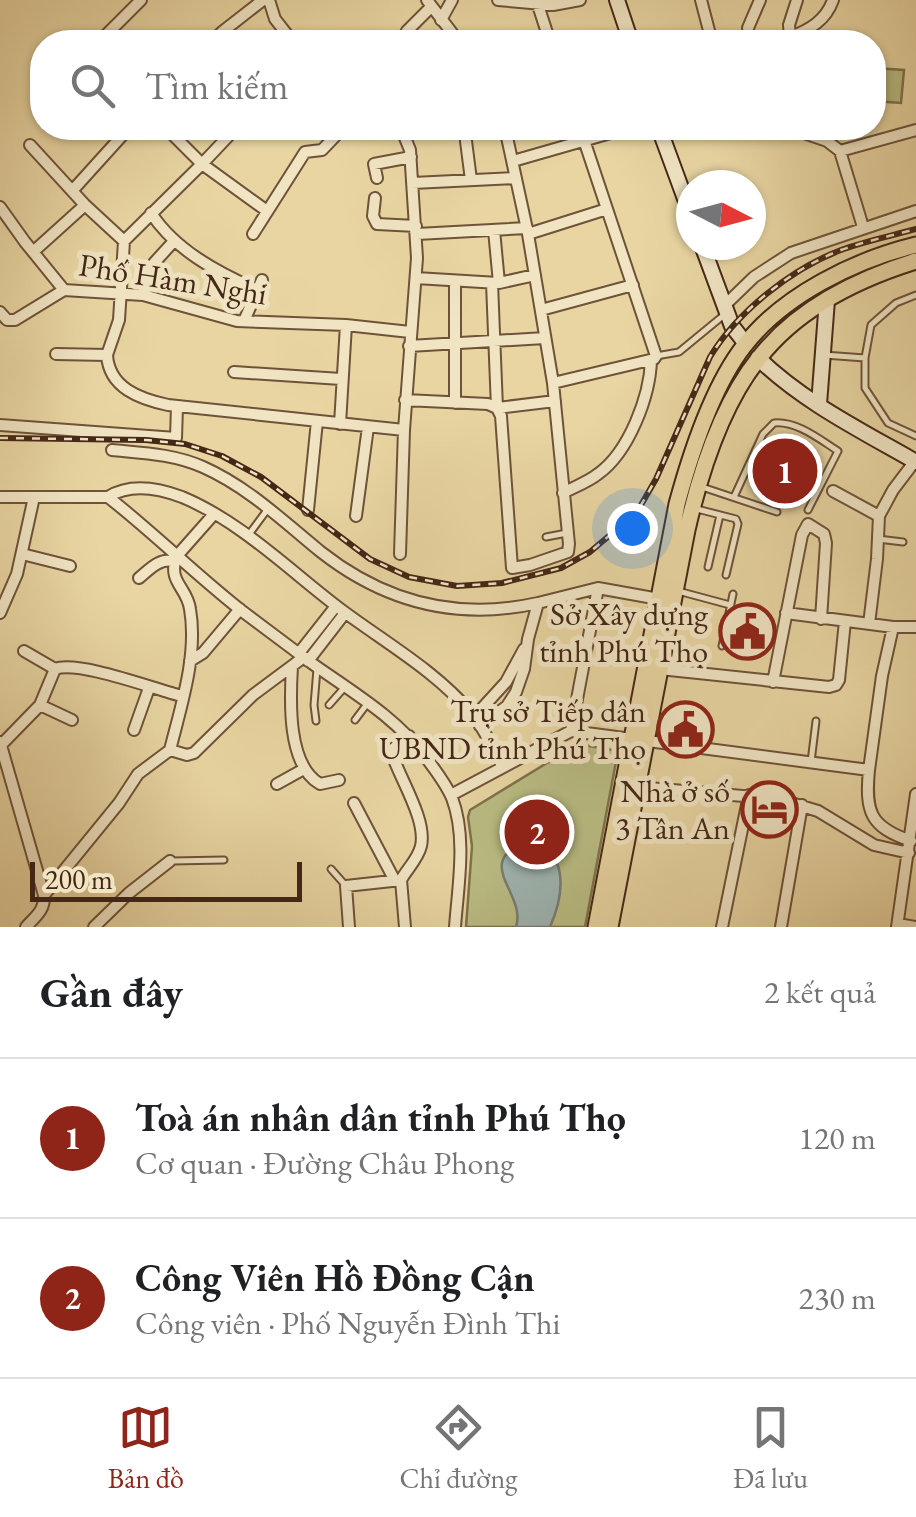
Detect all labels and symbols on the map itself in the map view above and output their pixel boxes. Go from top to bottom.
north arrow [676,170,766,260]
street label: Phố Hàm Nghi [76,243,270,315]
pin: 1 [752,434,818,508]
your location [607,503,658,554]
place label: Sở Xây dựng tỉnh Phú Thọ [539,593,709,672]
public building icon: Sở Xây dựng tỉnh Phú Thọ [717,602,777,662]
place label: Trụ sở Tiếp dân UBND tỉnh Phú Thọ [379,690,646,769]
public building icon: Trụ sở Tiếp dân UBND tỉnh Phú Thọ [655,699,715,759]
place label: Nhà ở số 3 Tân An [615,770,730,849]
hotel icon: Nhà ở số 3 Tân An [739,779,799,839]
pin: 2 [504,794,570,870]
scale bar [30,857,302,901]

